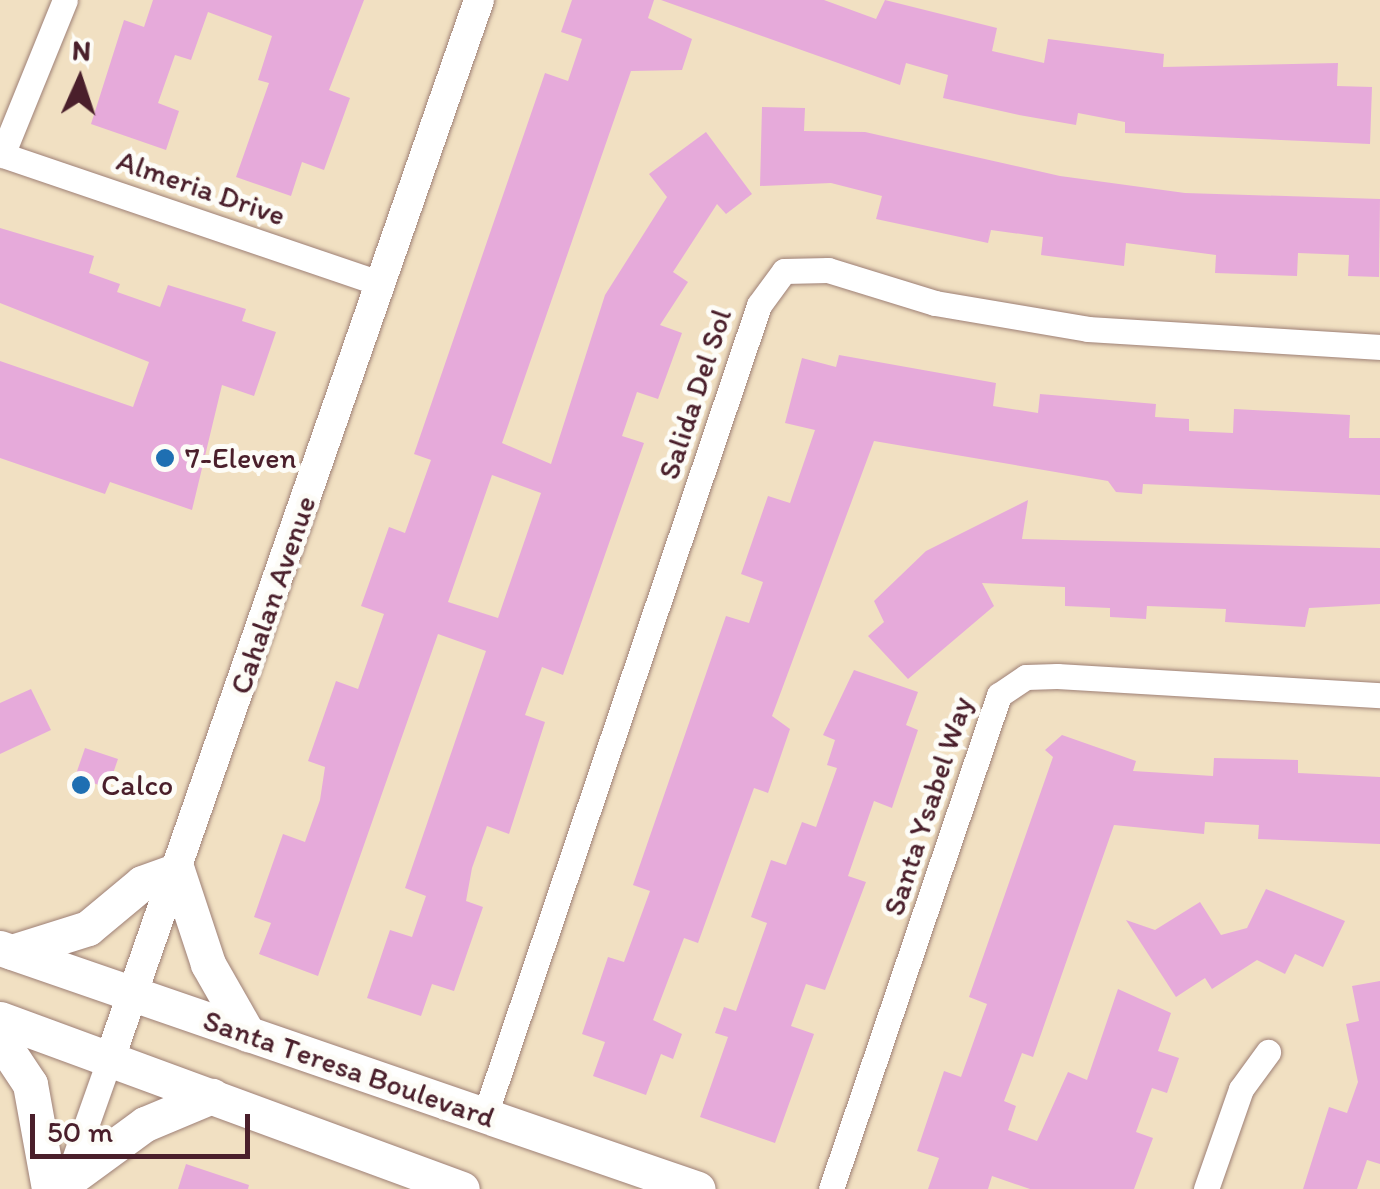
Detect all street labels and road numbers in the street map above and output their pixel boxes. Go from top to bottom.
street label: Almeria Drive [112,142,290,234]
street label: Salida Del Sol [651,304,739,484]
street label: Cahalan Avenue [222,491,324,699]
street label: Santa Ysabel Way [876,693,980,919]
street label: Santa Teresa Boulevard [199,1002,499,1136]

